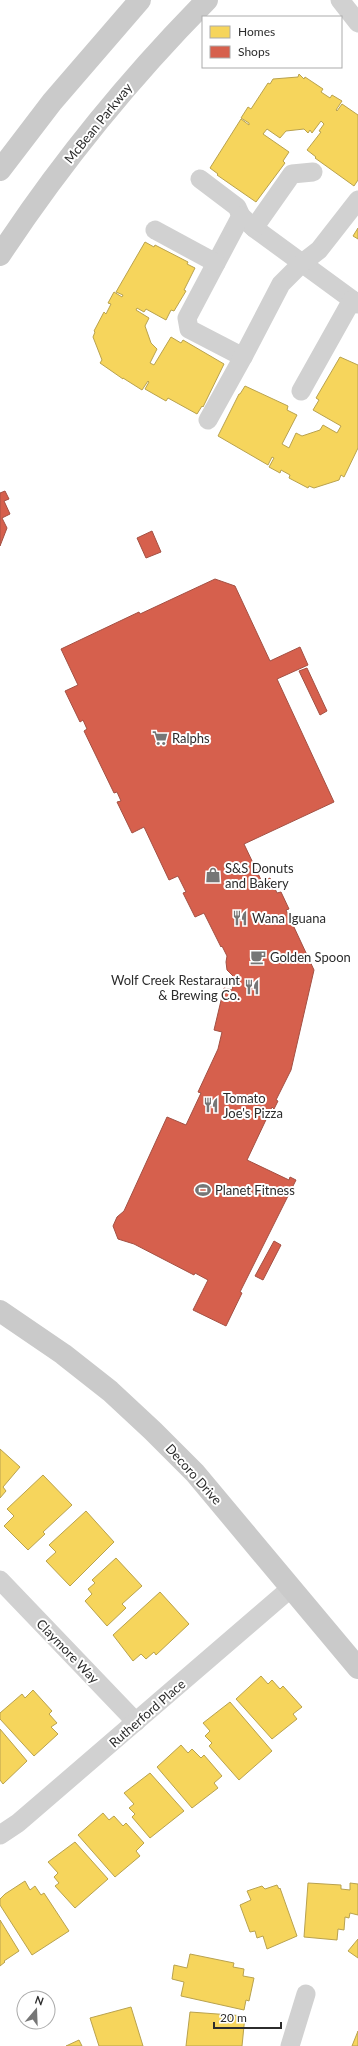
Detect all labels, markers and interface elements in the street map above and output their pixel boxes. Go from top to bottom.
legend [202,16,342,68]
text: Homes [238,24,275,39]
text: Shops [238,44,270,59]
street label: McBean Parkway [61,79,135,166]
supermarket icon: Ralphs [151,729,169,747]
place label: Ralphs [172,730,210,746]
place label: S&S Donuts and Bakery [225,860,294,891]
shop icon: S&S Donuts and Bakery [204,866,222,884]
restaurant icon: Wana Iguana [231,909,249,927]
place label: Wana Iguana [252,910,326,926]
cafe icon: Golden Spoon [249,948,267,966]
place label: Golden Spoon [270,949,351,965]
place label: Wolf Creek Restaraunt & Brewing Co. [111,972,240,1003]
restaurant icon: Wolf Creek Restaraunt & Brewing Co. [243,978,261,996]
place label: Tomato Joe's Pizza [223,1090,283,1121]
restaurant icon: Tomato Joe's Pizza [202,1096,220,1114]
sports icon: Planet Fitness [194,1181,212,1199]
place label: Planet Fitness [215,1182,295,1198]
street label: Decoro Drive [163,1440,226,1508]
street label: Claymore Way [33,1616,103,1687]
street label: Rutherford Place [106,1675,188,1750]
north arrow [16,1990,56,2030]
text: N [33,1993,46,2008]
scale bar [214,2004,281,2030]
text: 20 m [220,2010,247,2025]

